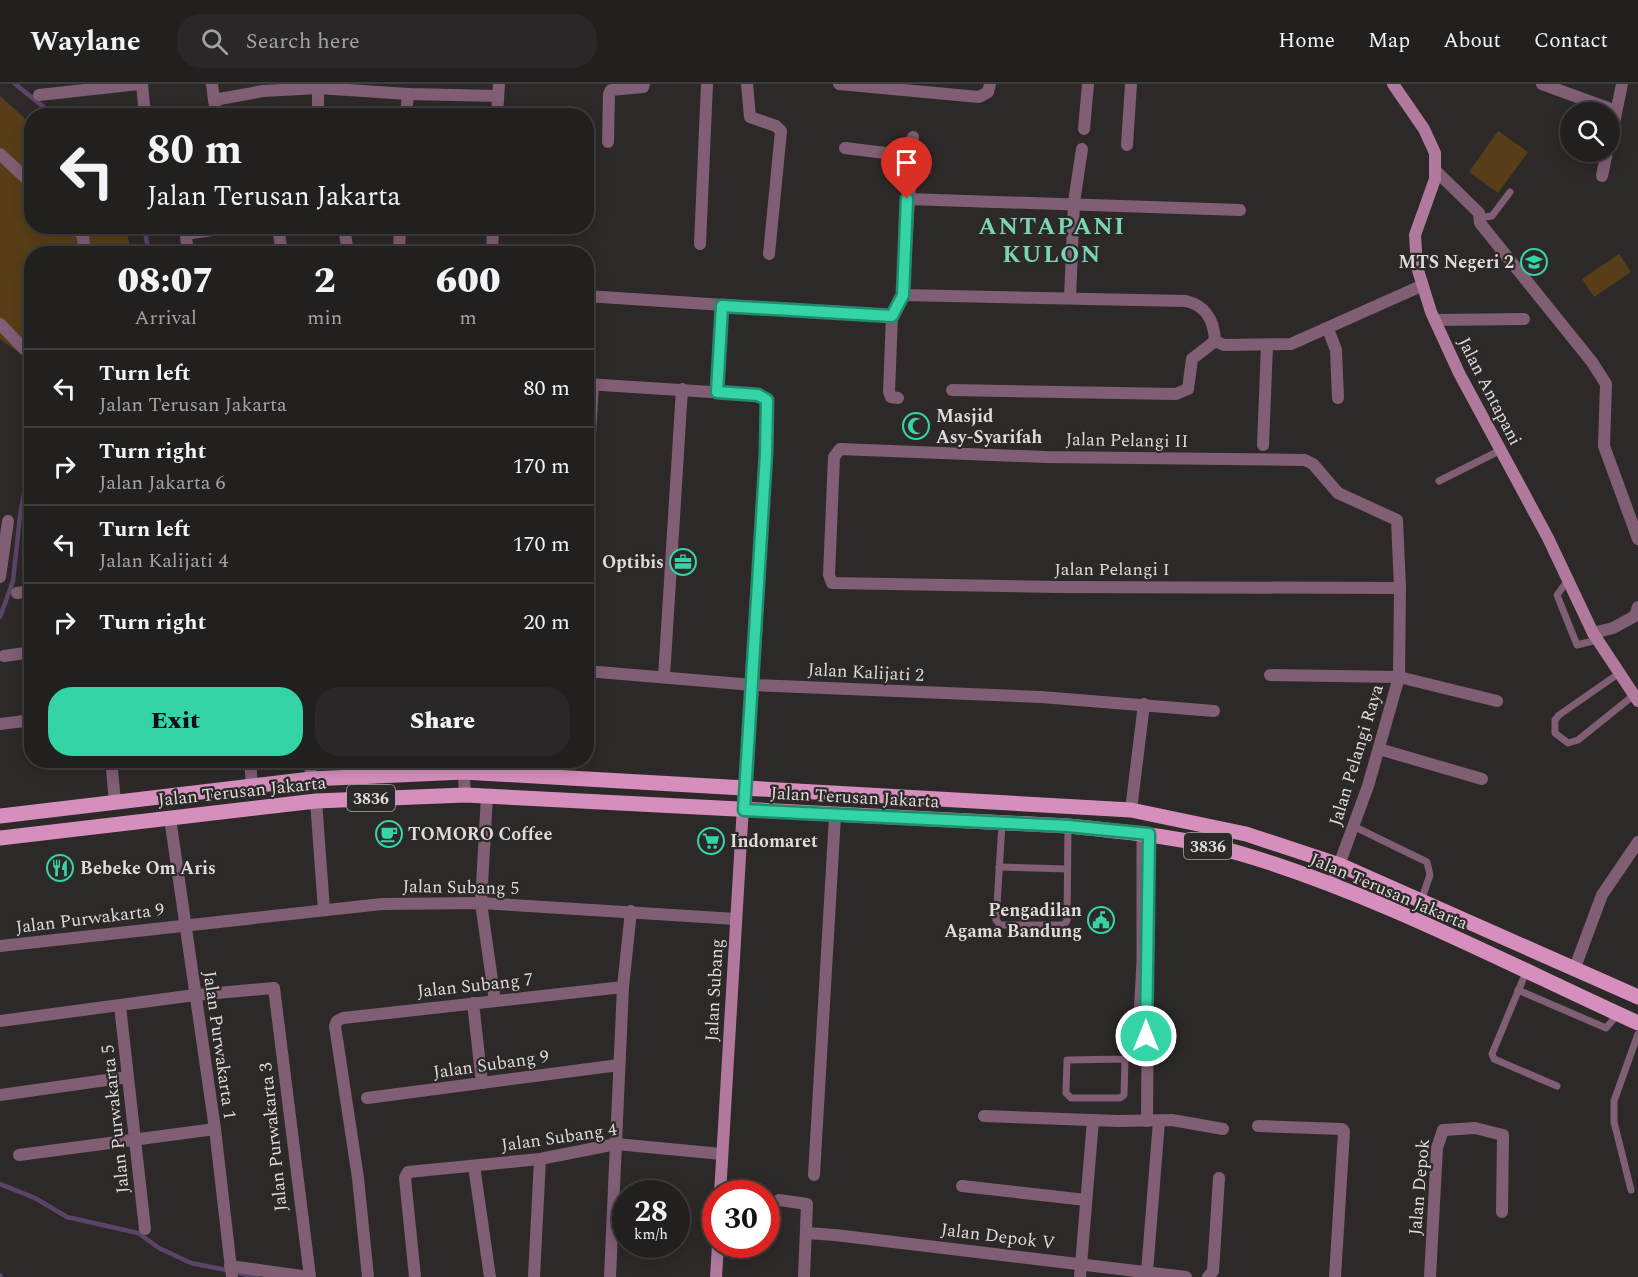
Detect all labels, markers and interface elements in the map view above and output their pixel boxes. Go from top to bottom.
search box [177,14,597,68]
text: Waylane [30,20,141,63]
icon: search [198,25,231,58]
text: Search here [246,25,360,58]
text: Home [1278,25,1335,57]
text: Map [1368,25,1410,57]
text: About [1443,25,1501,57]
text: Contact [1534,25,1608,57]
map controls [1560,102,1620,162]
button: search [1560,102,1620,162]
text: 80 m [147,119,242,182]
icon: left [48,132,126,210]
pin [881,137,932,199]
icon: arrive [890,146,923,179]
text: Jalan Terusan Jakarta [147,176,401,218]
district label: ANTAPANI KULON [978,209,1126,273]
school or university icon: MTS Negeri 2 [1519,247,1549,277]
place label: MTS Negeri 2 [1398,249,1514,276]
text: 08:07 [117,254,214,309]
text: 2 [314,254,336,309]
text: 600 [436,254,501,309]
text: Arrival [135,303,197,333]
text: min [307,303,342,333]
text: m [460,303,477,333]
street label: Jalan Antapani [1451,332,1528,450]
text: Turn left [99,357,191,390]
icon: left [48,372,81,405]
text: 80 m [524,372,570,405]
text: Jalan Terusan Jakarta [99,390,287,420]
place label: Masjid Asy-Syarifah [936,403,1042,451]
mosque icon: Masjid Asy-Syarifah [901,411,931,441]
street label: Jalan Pelangi II [1065,426,1189,455]
text: Turn right [99,435,206,468]
icon: right [48,450,81,483]
text: 170 m [513,450,570,483]
text: Jalan Jakarta 6 [99,468,226,498]
text: Turn left [99,513,191,546]
icon: left [48,528,81,561]
text: 170 m [513,528,570,561]
text: Jalan Kalijati 4 [99,546,228,576]
office icon: Optibis [668,547,698,577]
place label: Optibis [602,549,664,576]
street label: Jalan Pelangi I [1054,556,1170,583]
icon: right [48,606,81,639]
text: Turn right [99,606,206,639]
text: 20 m [524,606,570,639]
street label: Jalan Kalijati 2 [807,656,925,689]
street label: Jalan Pelangi Raya [1322,681,1391,829]
button: Exit [48,687,303,756]
button: Share [315,687,570,756]
street label: Jalan Terusan Jakarta [157,769,328,814]
street label: Jalan Terusan Jakarta [770,780,940,815]
road number: 3836 [347,785,395,811]
cafe icon: TOMORO Coffee [374,819,404,849]
place label: TOMORO Coffee [408,821,552,848]
supermarket icon: Indomaret [696,826,726,856]
place label: Indomaret [730,828,818,855]
road number: 3836 [1184,833,1232,859]
street label: Jalan Terusan Jakarta [1306,846,1472,937]
restaurant icon: Bebeke Om Aris [45,853,75,883]
place label: Bebeke Om Aris [80,855,216,882]
street label: Jalan Subang 5 [402,873,520,902]
street label: Jalan Purwakarta 9 [14,896,166,941]
place label: Pengadilan Agama Bandung [944,897,1082,945]
public building icon: Pengadilan Agama Bandung [1086,905,1116,935]
street label: Jalan Subang [698,938,731,1042]
street label: Jalan Subang 7 [416,966,534,1005]
street label: Jalan Purwakarta 1 [196,969,243,1121]
position arrow [1114,1004,1178,1068]
street label: Jalan Purwakarta 5 [94,1043,137,1195]
street label: Jalan Subang 9 [431,1043,551,1086]
street label: Jalan Purwakarta 3 [252,1061,295,1213]
street label: Jalan Subang 4 [499,1116,619,1159]
street label: Jalan Depok [1402,1138,1437,1237]
speed limit sign: 30 [702,1180,780,1258]
text: 28 [634,1189,668,1235]
street label: Jalan Depok V [939,1216,1057,1257]
text: km/h [634,1223,668,1246]

